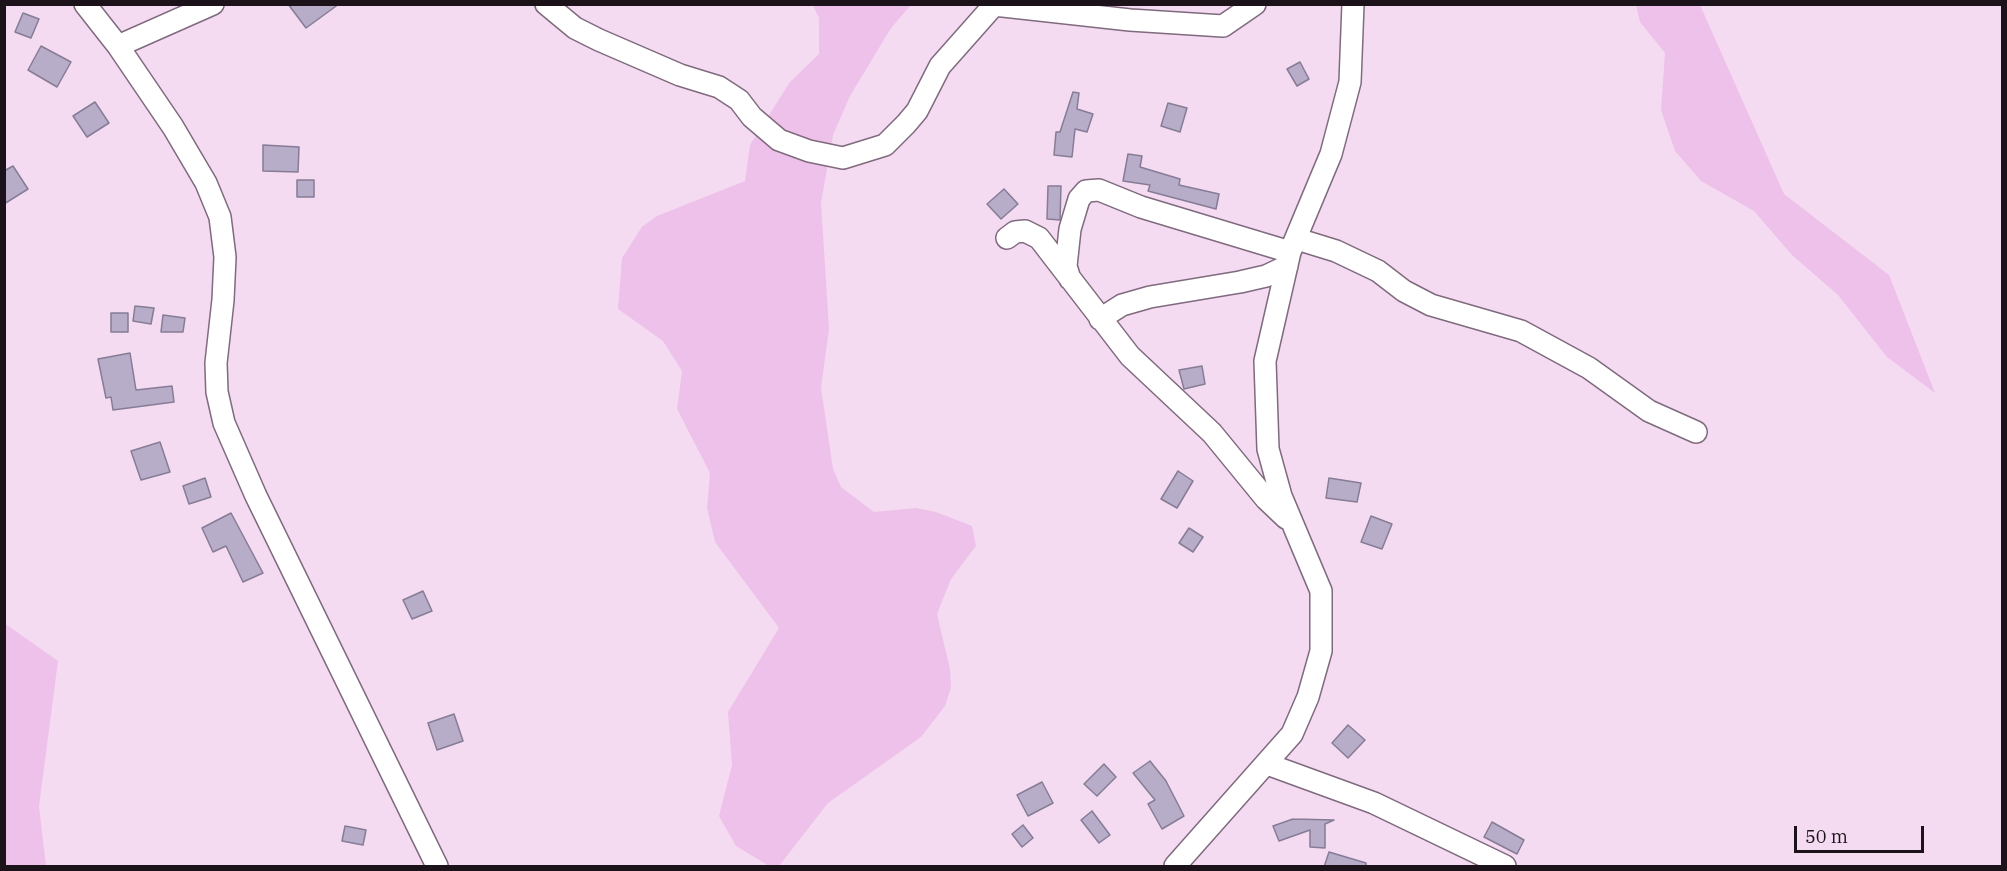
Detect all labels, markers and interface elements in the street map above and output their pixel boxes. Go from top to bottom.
scale bar [1797,814,1928,852]
text: 50 m [1805,825,1848,848]

